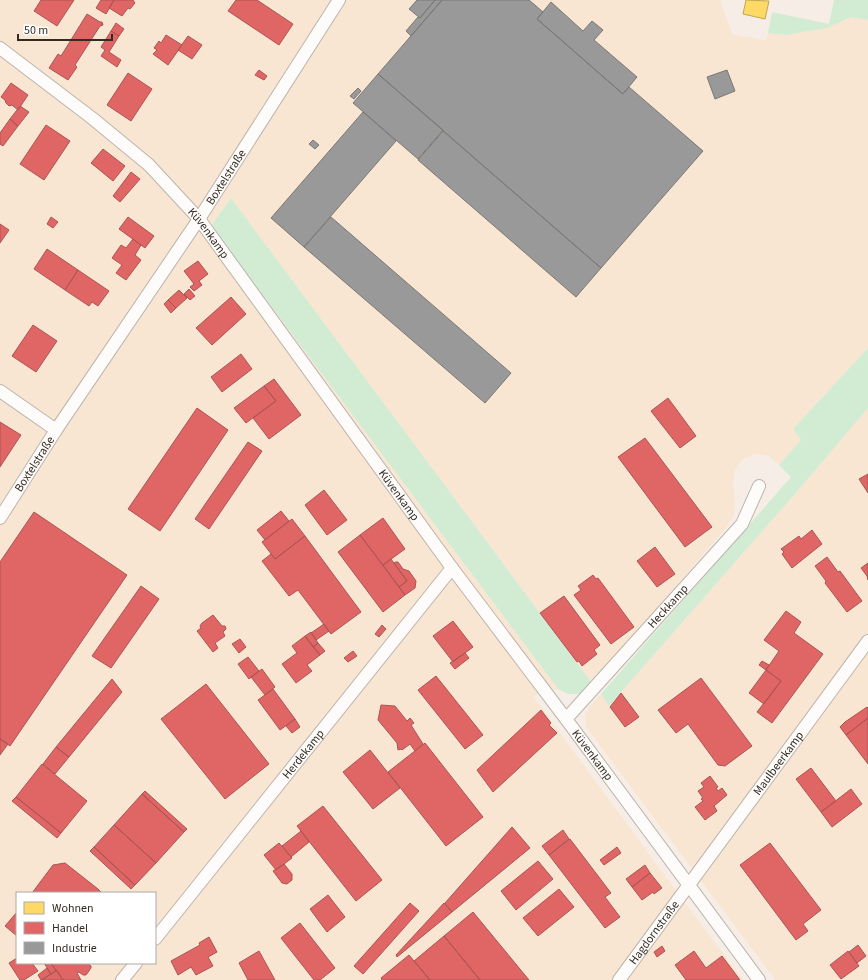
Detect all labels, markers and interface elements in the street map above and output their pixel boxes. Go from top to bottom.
scale bar [18,16,112,42]
text: 50 m [24,22,48,39]
street label: Boxtelstraße [202,146,250,208]
street label: Küvenkamp [184,204,234,262]
street label: Boxtelstraße [10,433,58,495]
street label: Küvenkamp [375,466,424,525]
street label: Heckkamp [644,580,692,632]
street label: Herdekamp [278,725,328,782]
street label: Küvenkamp [568,726,617,784]
street label: Maulbeerkamp [749,727,808,799]
legend [16,892,156,964]
street label: Hagdornstraße [625,897,683,968]
text: Wohnen [52,900,94,917]
text: Handel [52,920,88,937]
text: Industrie [52,940,97,957]

